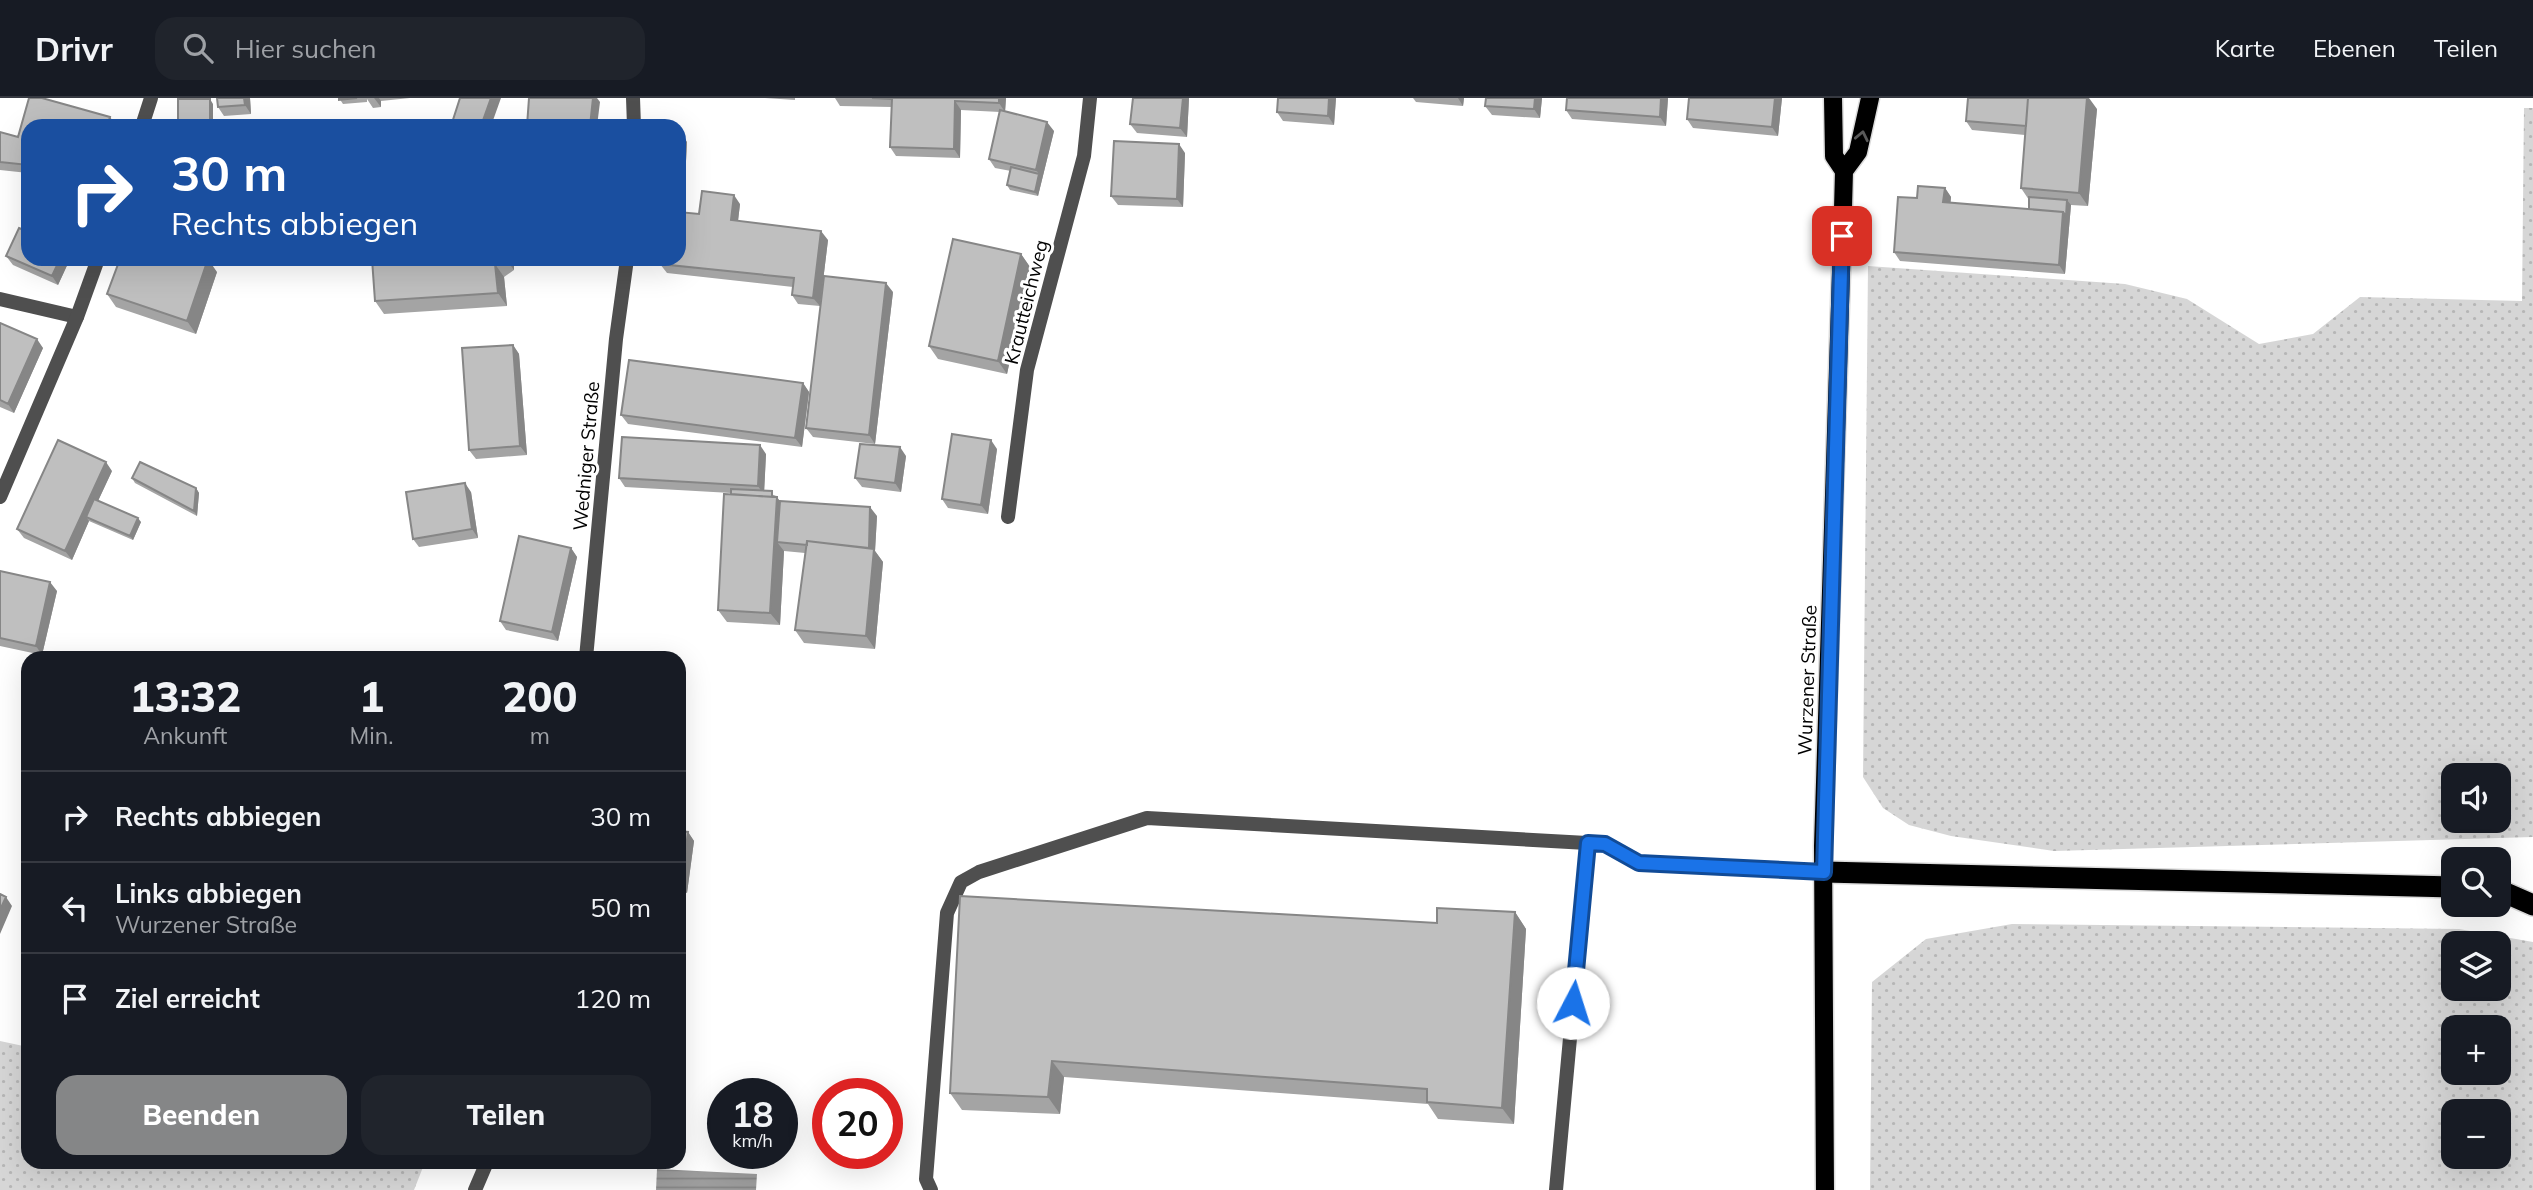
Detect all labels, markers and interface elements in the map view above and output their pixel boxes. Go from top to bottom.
search box [155,17,645,80]
text: Drivr [35,28,113,69]
icon: search [179,29,217,67]
text: Hier suchen [235,32,377,65]
text: Karte [2215,33,2275,63]
text: Ebenen [2313,33,2396,63]
text: Teilen [2434,33,2498,63]
one-way arrow [1853,131,1868,143]
text: 30 m [171,142,287,203]
icon: right [56,147,147,238]
text: Rechts abbiegen [171,203,418,243]
pin [1812,206,1872,266]
icon: arrive [1823,217,1861,255]
street label: Krautteichweg [999,237,1053,367]
street label: Wedniger Straße [568,380,604,532]
street label: Wurzener Straße [1792,604,1822,756]
text: 13:32 [129,670,241,723]
text: 1 [359,670,384,723]
text: 200 [502,670,578,723]
text: Ankunft [143,721,227,750]
text: Min. [350,721,394,750]
text: m [530,721,550,750]
map controls [2441,763,2511,1169]
button: sound [2441,763,2511,833]
icon: right [56,798,94,836]
text: Rechts abbiegen [115,800,321,833]
text: 30 m [590,800,651,833]
button: search [2441,847,2511,917]
text: Links abbiegen [115,877,302,910]
icon: left [56,889,94,927]
text: 50 m [590,891,651,924]
text: Wurzener Straße [115,910,297,939]
button: layers [2441,931,2511,1001]
position arrow [1536,966,1610,1040]
icon: arrive [56,980,94,1018]
text: Ziel erreicht [115,982,260,1015]
text: 120 m [575,982,651,1015]
button: + [2441,1015,2511,1085]
button: Beenden [56,1075,347,1155]
button: Teilen [361,1075,651,1155]
speed limit sign: 20 [812,1078,903,1169]
text: 18 [731,1092,774,1136]
button: − [2441,1099,2511,1169]
text: km/h [732,1129,773,1152]

